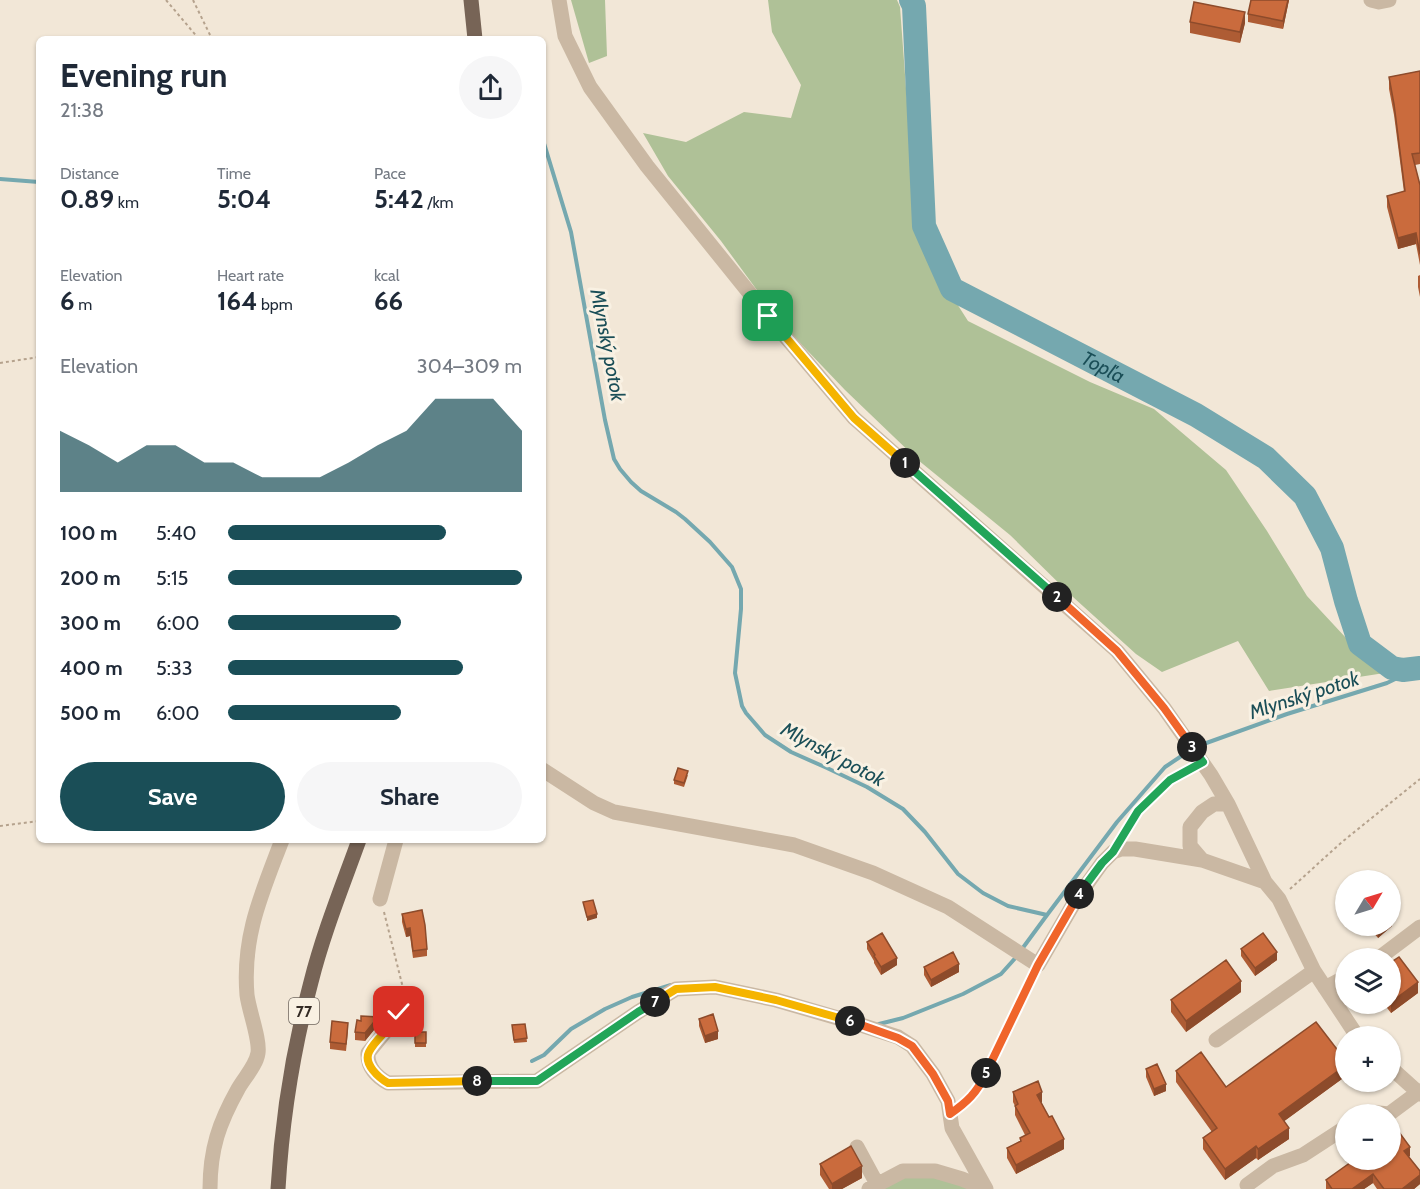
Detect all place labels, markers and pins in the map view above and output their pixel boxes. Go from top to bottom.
pin [742,290,793,341]
pin: 1 [890,448,920,478]
pin: 2 [1042,582,1072,612]
pin: 3 [1177,732,1207,762]
pin: 4 [1064,879,1094,909]
pin [373,986,424,1037]
pin: 7 [640,987,670,1017]
pin: 6 [835,1006,865,1036]
pin: 5 [971,1058,1001,1088]
pin: 8 [462,1066,492,1096]

